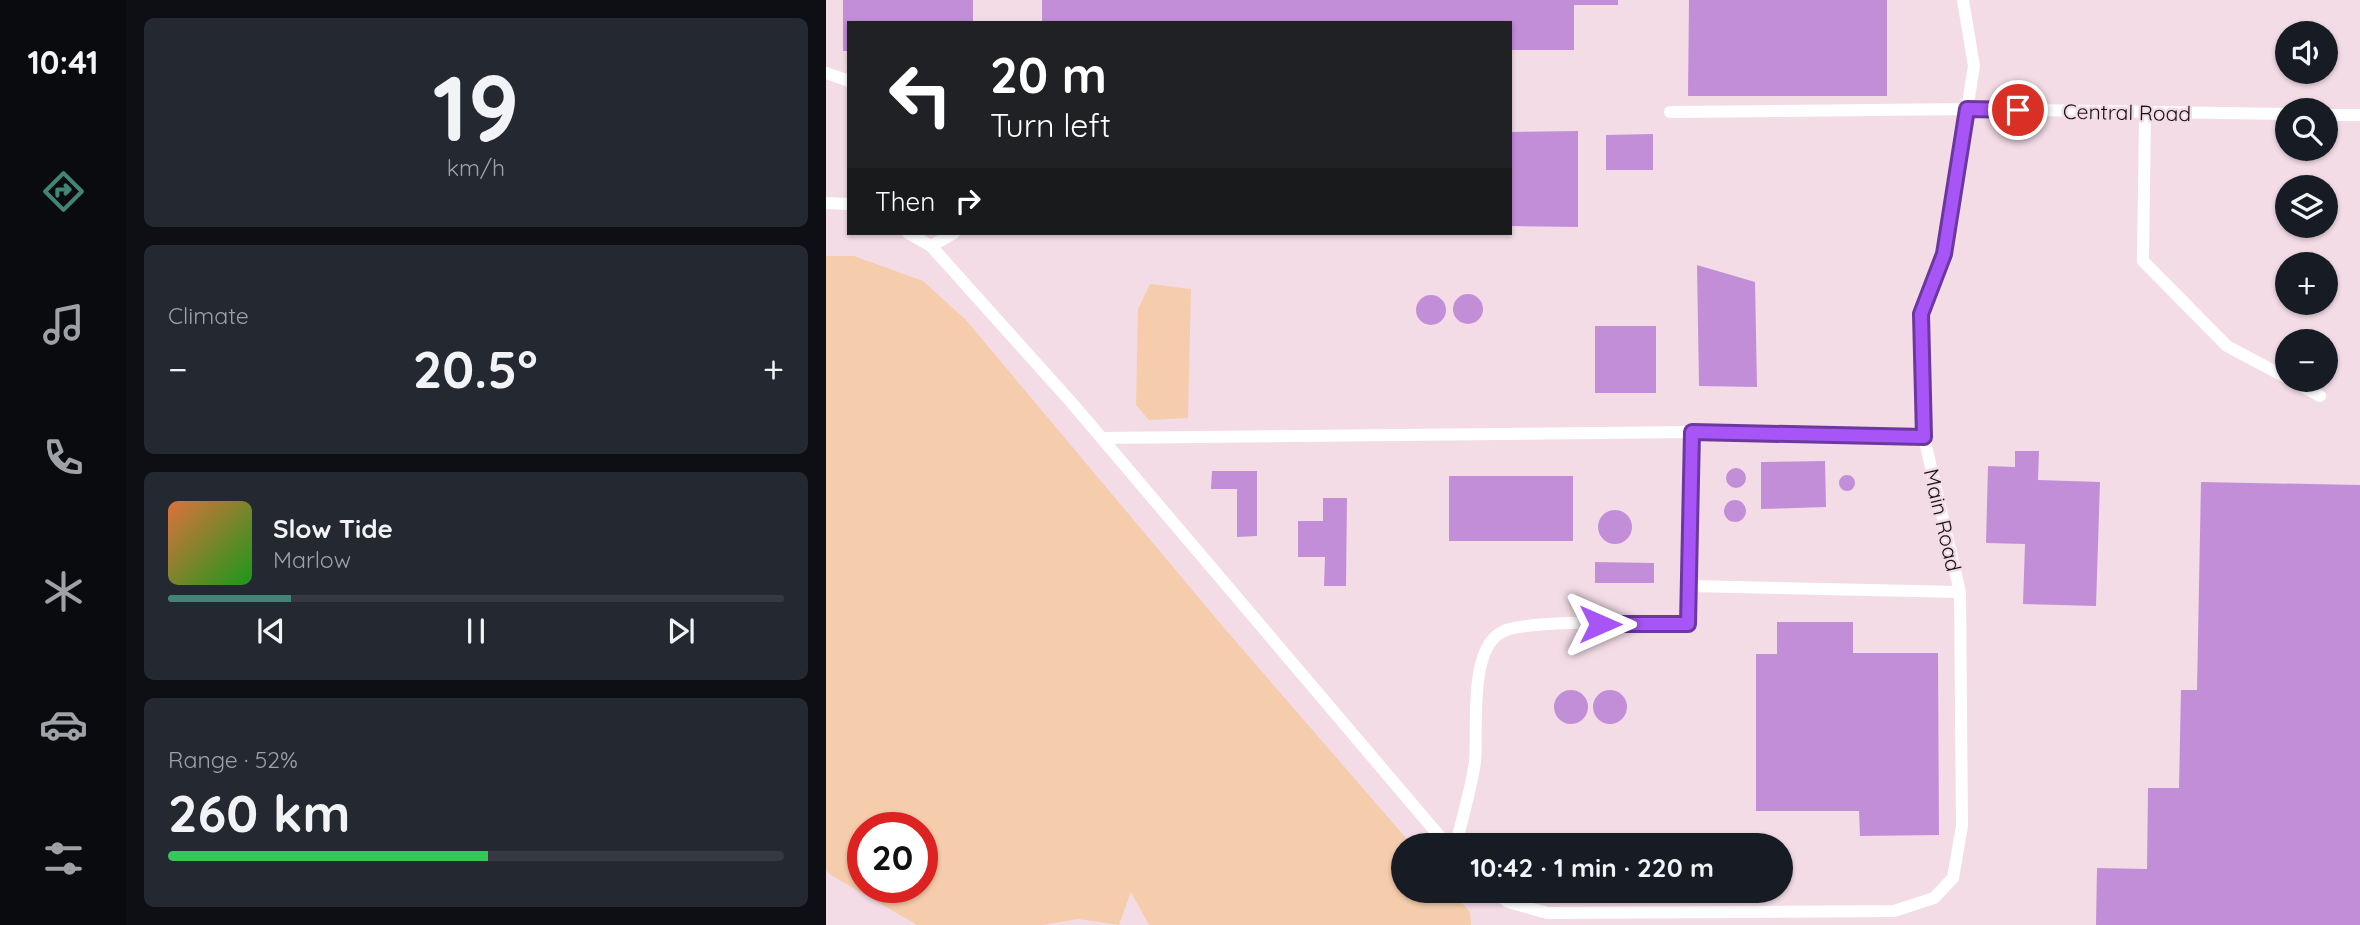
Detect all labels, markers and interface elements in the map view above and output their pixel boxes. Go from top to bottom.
map controls [2275,21,2338,392]
button: sound [2275,21,2338,84]
text: 10:41 [27,42,99,82]
text: 20 m [990,44,1107,105]
icon: left [875,49,966,140]
text: 19 [432,50,520,164]
pin [1988,80,2048,140]
icon: arrive [1999,91,2037,129]
street label: Central Road [2063,98,2191,126]
button: search [2275,98,2338,161]
text: Turn left [990,105,1111,145]
text: km/h [447,153,505,182]
icon: directions [39,167,88,216]
button: layers [2275,175,2338,238]
icon: right [949,182,987,220]
text: Then [875,185,935,218]
button: + [2275,252,2338,315]
icon: music [39,300,88,349]
text: Climate [168,301,249,330]
button: − [2275,329,2338,392]
text: 20.5° [413,336,538,401]
text: − [168,345,188,393]
text: + [763,345,784,393]
icon: phone [39,433,88,482]
street label: Main Road [1919,466,1967,574]
text: Slow Tide [273,512,393,545]
text: Marlow [273,545,351,574]
icon: climate [39,567,88,616]
position arrow [1563,587,1637,661]
icon: previous [252,612,290,650]
icon: pause [457,612,495,650]
icon: next [662,612,700,650]
icon: car [39,700,88,749]
text: Range · 52% [168,745,298,774]
text: 260 km [168,780,350,845]
speed limit sign: 20 [847,812,938,903]
icon: filters [39,834,88,883]
text: 10:42 · 1 min · 220 m [1470,851,1714,884]

